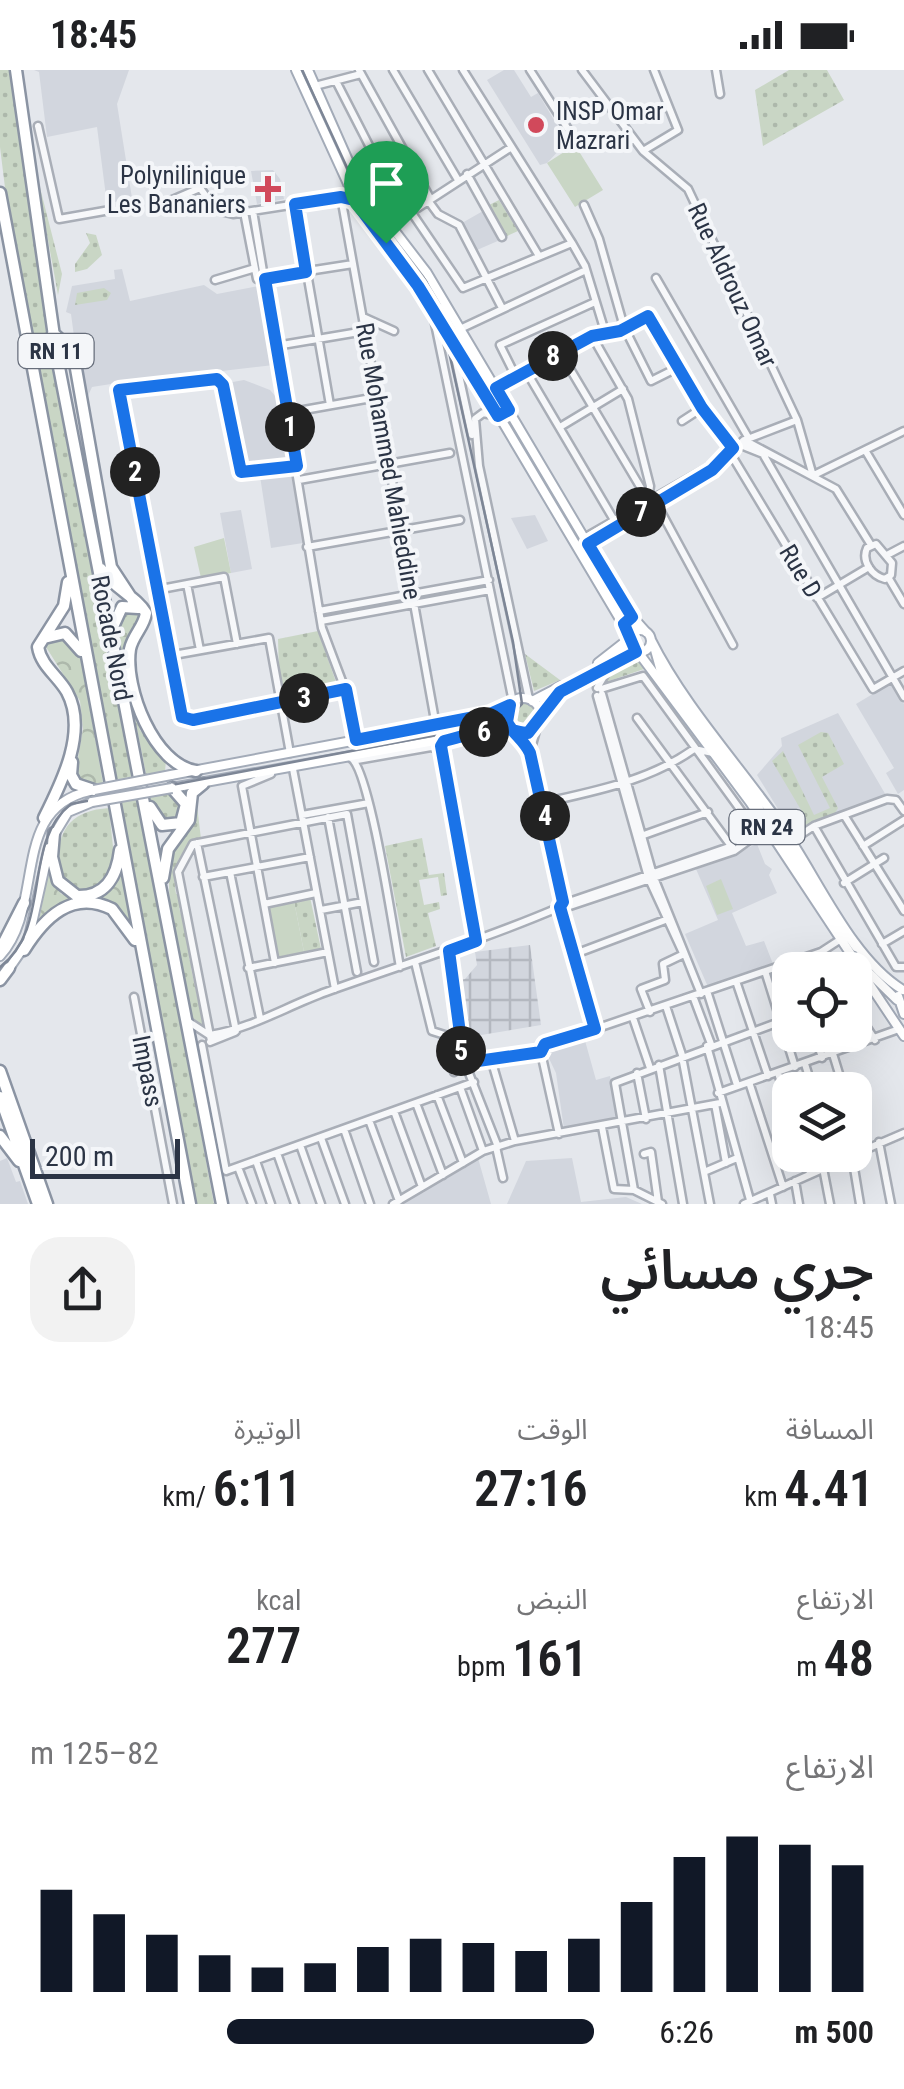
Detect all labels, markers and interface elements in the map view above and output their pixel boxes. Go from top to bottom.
text: 18:45 [50,13,137,57]
place label: INSP Omar Mazrari [556,97,664,155]
marker: INSP Omar Mazrari [525,114,547,136]
pin [344,141,429,244]
icon: arrive [359,156,414,211]
place label: Polynilinique Les Bananiers [107,161,246,219]
marker: Polynilinique Les Bananiers [255,176,281,202]
street label: Rue Aldrouz Omar [682,199,783,372]
street label: Rue Mohammed Mahieddine [350,320,427,602]
pin: 8 [528,331,578,381]
road number: RN 11 [18,334,94,368]
text: 8 [546,339,560,372]
pin: 1 [265,402,315,452]
text: 1 [283,410,297,443]
pin: 2 [110,447,160,497]
text: 2 [128,455,142,488]
pin: 7 [616,487,666,537]
text: 7 [634,495,648,528]
street label: Rue D [773,539,828,603]
street label: Rocade Nord [85,573,138,703]
pin: 3 [279,673,329,723]
text: 3 [297,681,311,714]
pin: 6 [459,707,509,757]
text: 6 [477,715,491,748]
pin: 4 [520,791,570,841]
text: 4 [538,799,552,832]
road number: RN 24 [730,810,804,844]
map controls [772,952,872,1172]
button: locate [772,952,872,1052]
pin: 5 [436,1026,486,1076]
street label: Impass [126,1033,169,1109]
text: 5 [454,1034,468,1067]
button: layers [772,1072,872,1172]
scale bar [30,1134,180,1178]
text: 200 m [45,1140,114,1173]
button: share [30,1237,135,1342]
text: جري مسائي [601,1238,874,1302]
text: 18:45 [803,1308,874,1346]
text: الوتيرة [234,1413,301,1446]
text: الوقت [517,1413,588,1446]
text: المسافة [786,1413,874,1446]
text: 6:11 [213,1460,301,1518]
text: 27:16 [474,1460,588,1518]
text: 4.41 [784,1460,874,1518]
text: /km [162,1480,213,1513]
text: km [744,1480,784,1513]
text: النبض [517,1583,588,1616]
text: الارتفاع [797,1583,874,1616]
text: kcal [256,1584,301,1617]
text: 277 [226,1617,301,1675]
text: 161 [512,1630,588,1688]
text: 48 [824,1630,874,1688]
text: bpm [457,1650,512,1683]
text: m [796,1650,824,1683]
text: 82–125 m [30,1734,159,1772]
text: الارتفاع [786,1748,874,1786]
text: 6:26 [659,2013,714,2051]
text: 500 m [794,2013,874,2051]

